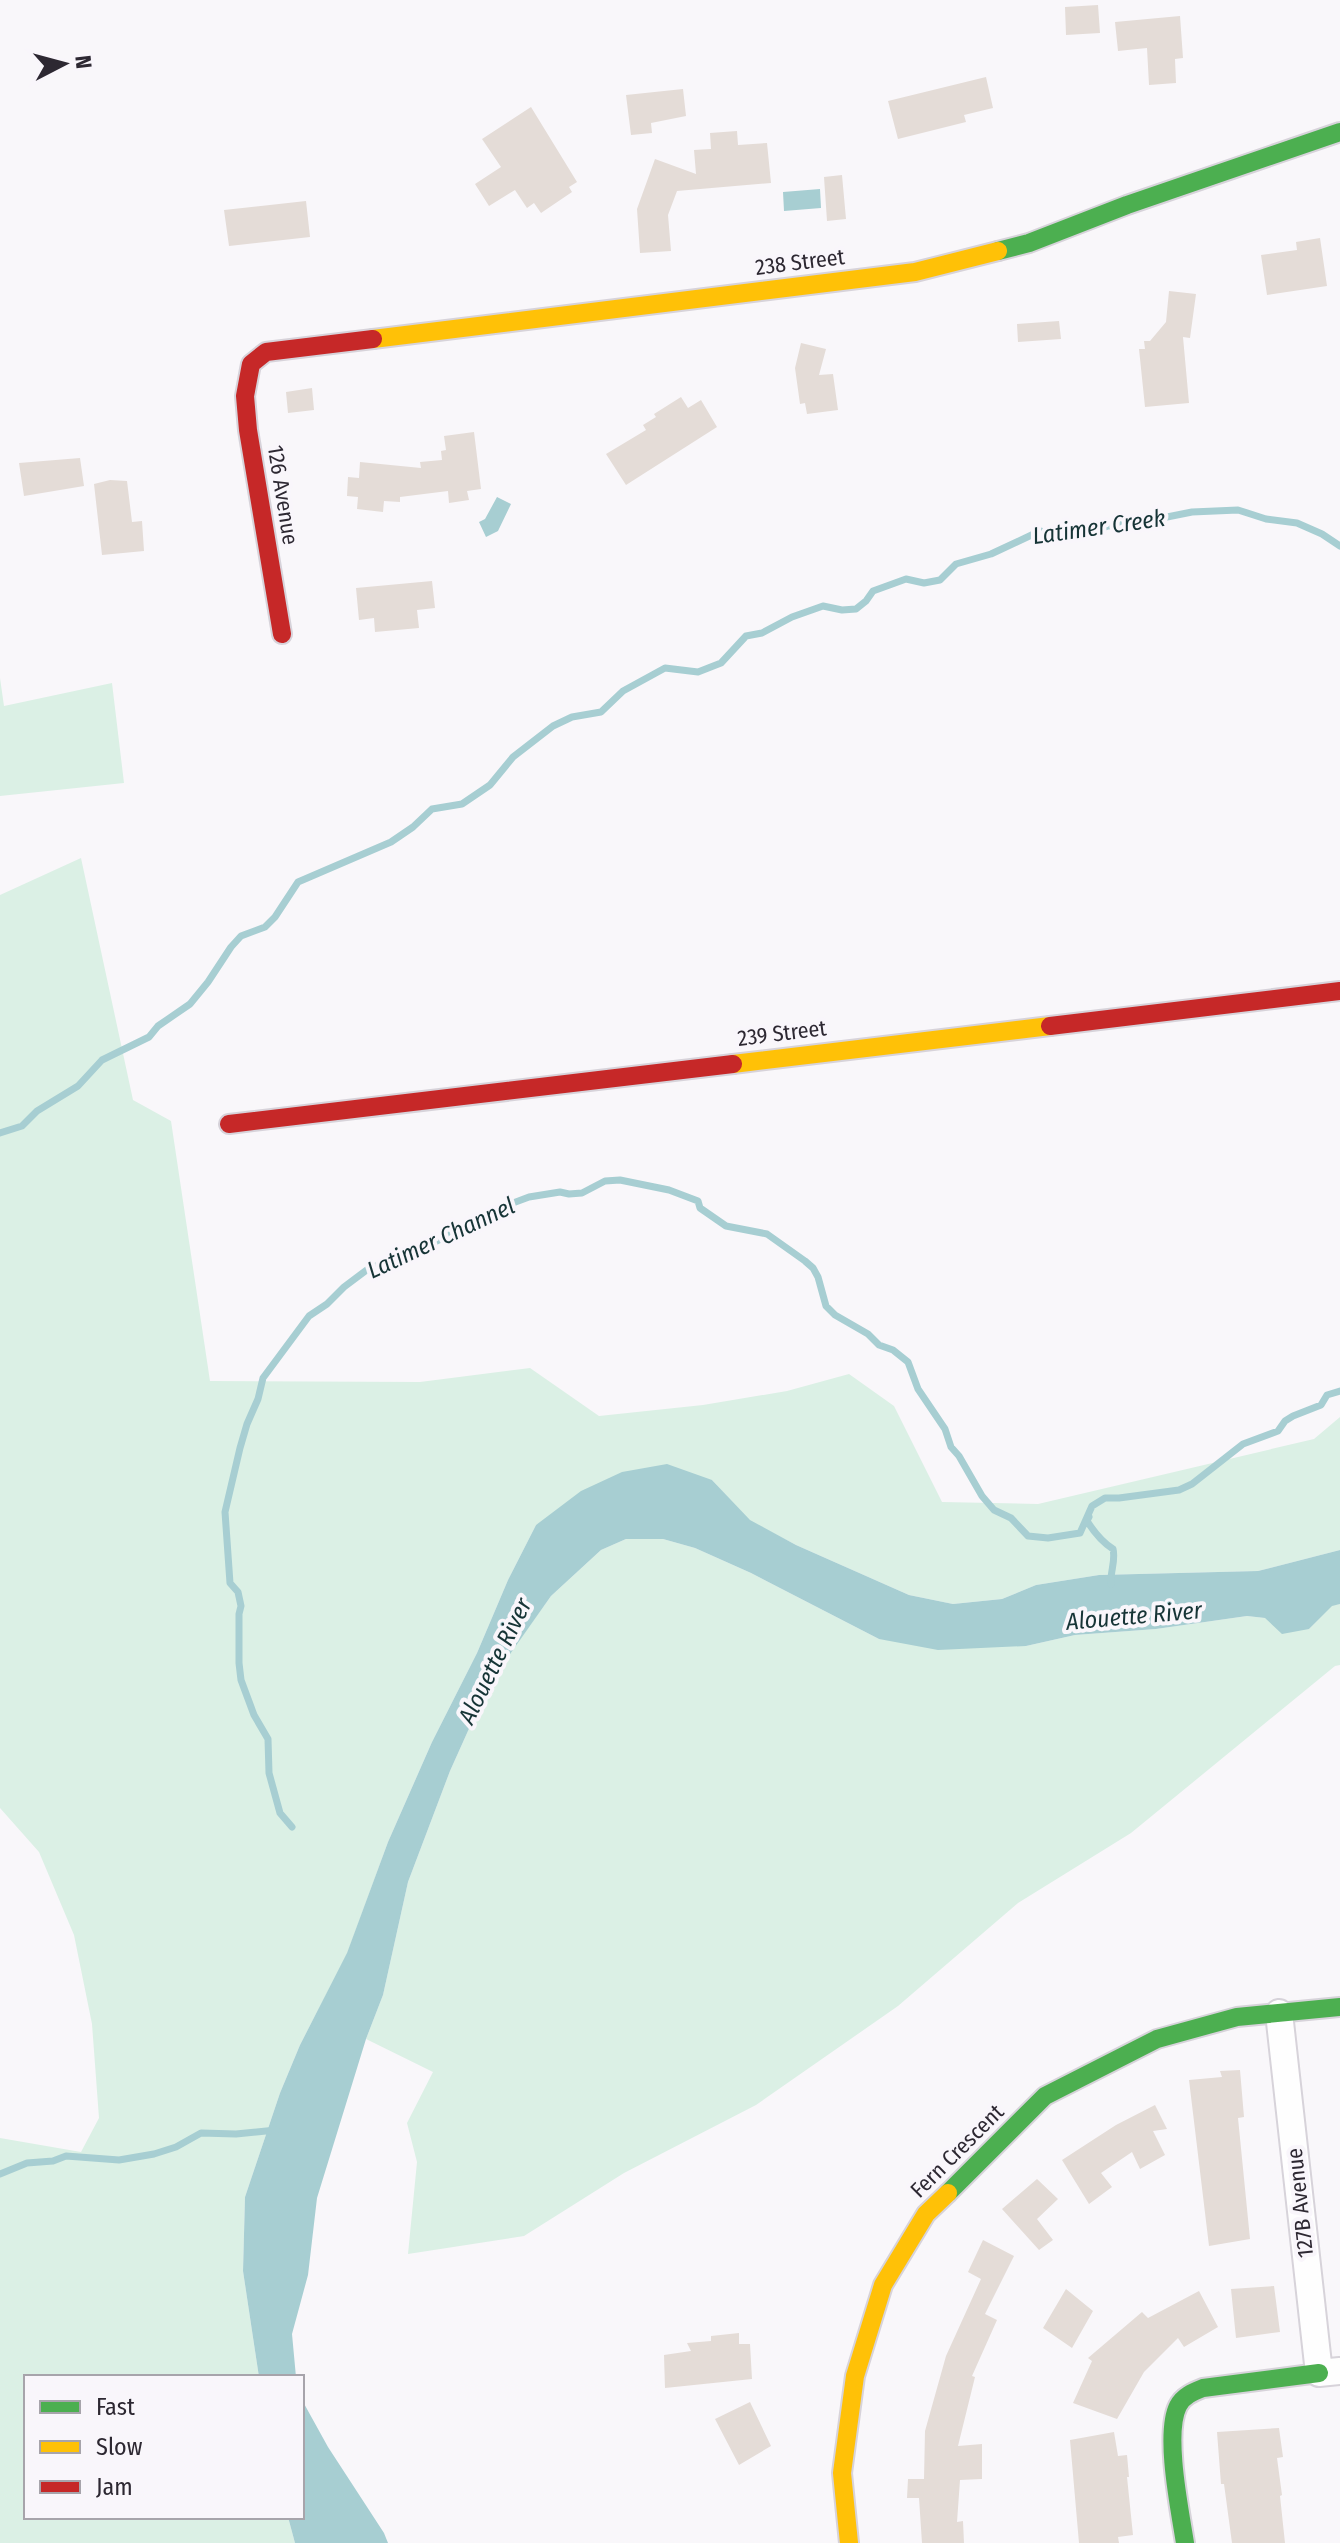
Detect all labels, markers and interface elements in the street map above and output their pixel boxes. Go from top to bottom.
north arrow [24,24,104,104]
text: N [69,54,98,70]
street label: 238 Street [754,243,847,281]
street label: 126 Avenue [262,443,304,547]
water label: Latimer Creek [1031,504,1167,550]
street label: 239 Street [736,1014,829,1052]
water label: Latimer Channel [363,1192,519,1284]
water label: Alouette River [452,1593,538,1729]
water label: Alouette River [1064,1596,1204,1636]
street label: Fern Crescent [905,2098,1010,2203]
street label: 127B Avenue [1281,2147,1319,2259]
legend [24,2375,304,2519]
text: Fast [96,2393,135,2421]
text: Slow [96,2433,143,2461]
text: Jam [96,2473,133,2501]

